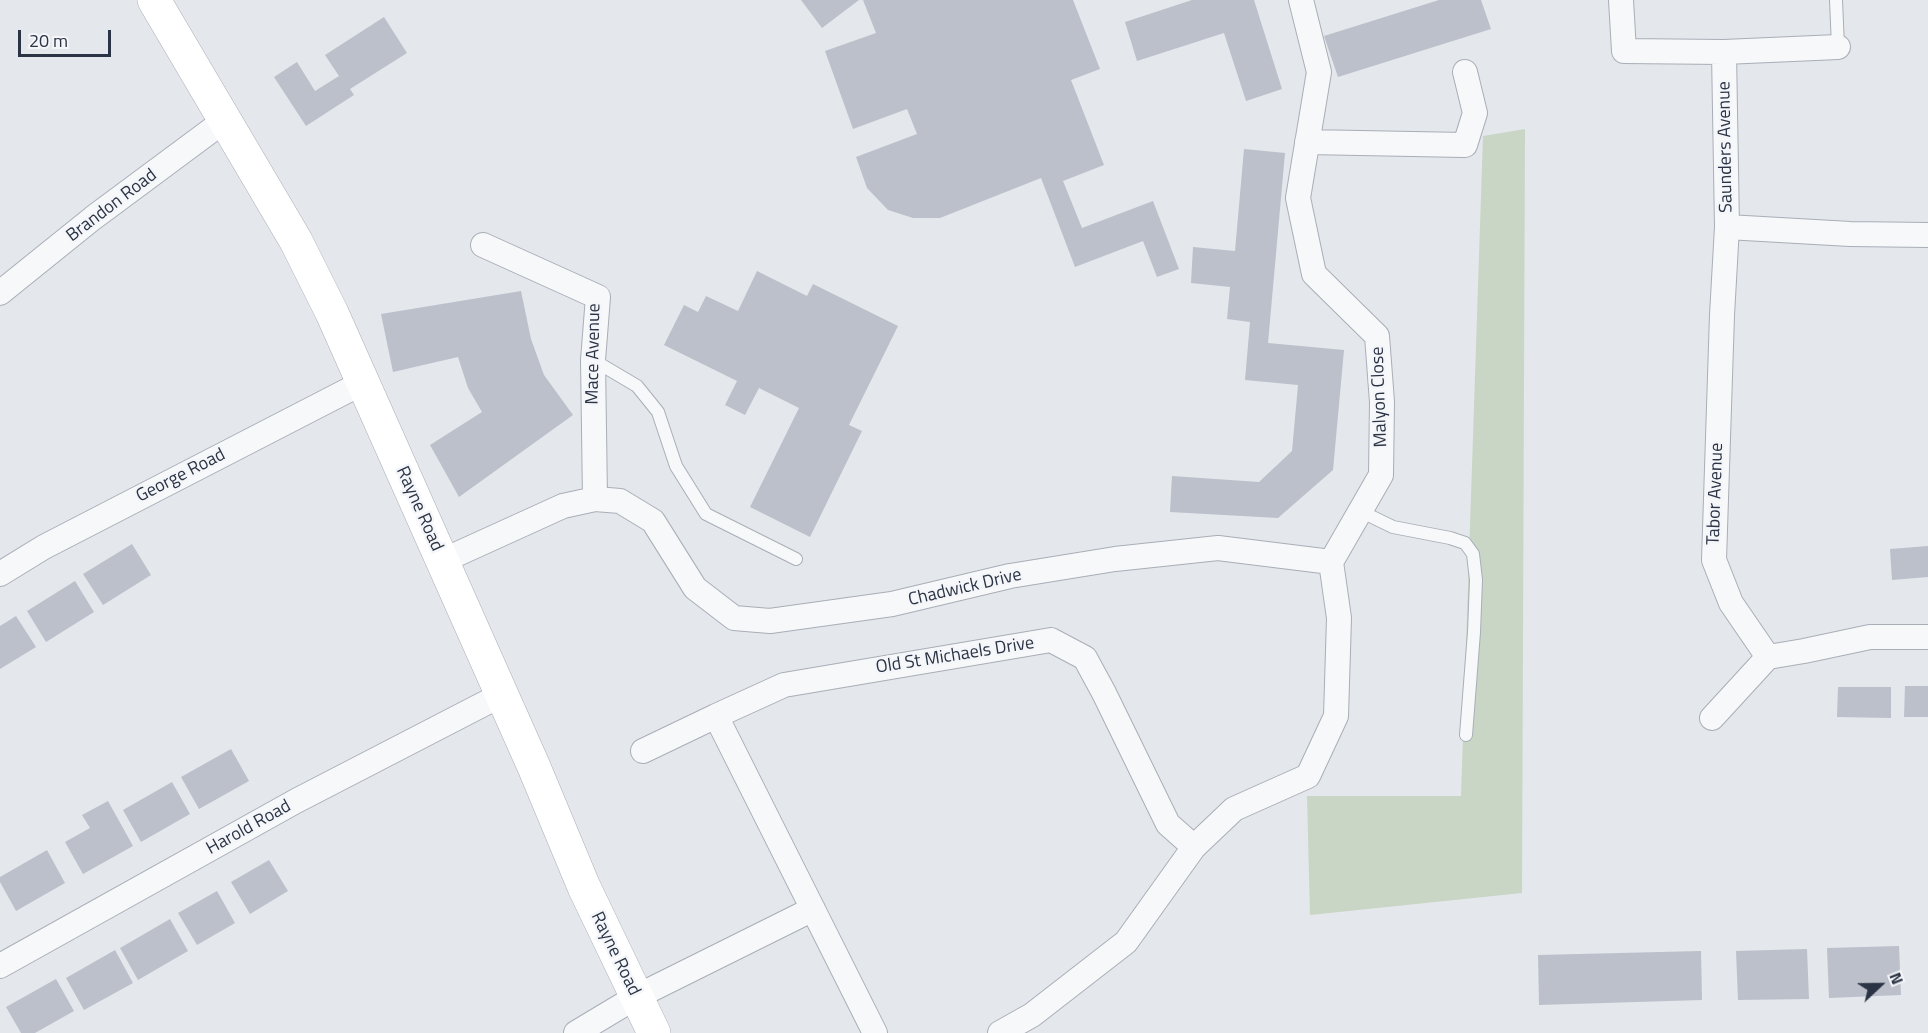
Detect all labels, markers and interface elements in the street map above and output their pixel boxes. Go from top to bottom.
scale bar [21,18,114,56]
text: 20 m [29,27,68,54]
street label: Saunders Avenue [1714,81,1738,213]
street label: Brandon Road [63,165,161,247]
street label: Mace Avenue [582,303,606,405]
street label: Malyon Close [1367,346,1393,448]
street label: Tabor Avenue [1703,442,1729,546]
street label: George Road [133,444,229,508]
street label: Rayne Road [391,463,447,555]
street label: Chadwick Drive [906,564,1024,612]
street label: Old St Michaels Drive [874,633,1036,679]
street label: Harold Road [203,796,295,860]
street label: Rayne Road [585,909,645,999]
north arrow [1850,955,1910,1015]
text: N [1883,969,1910,988]

